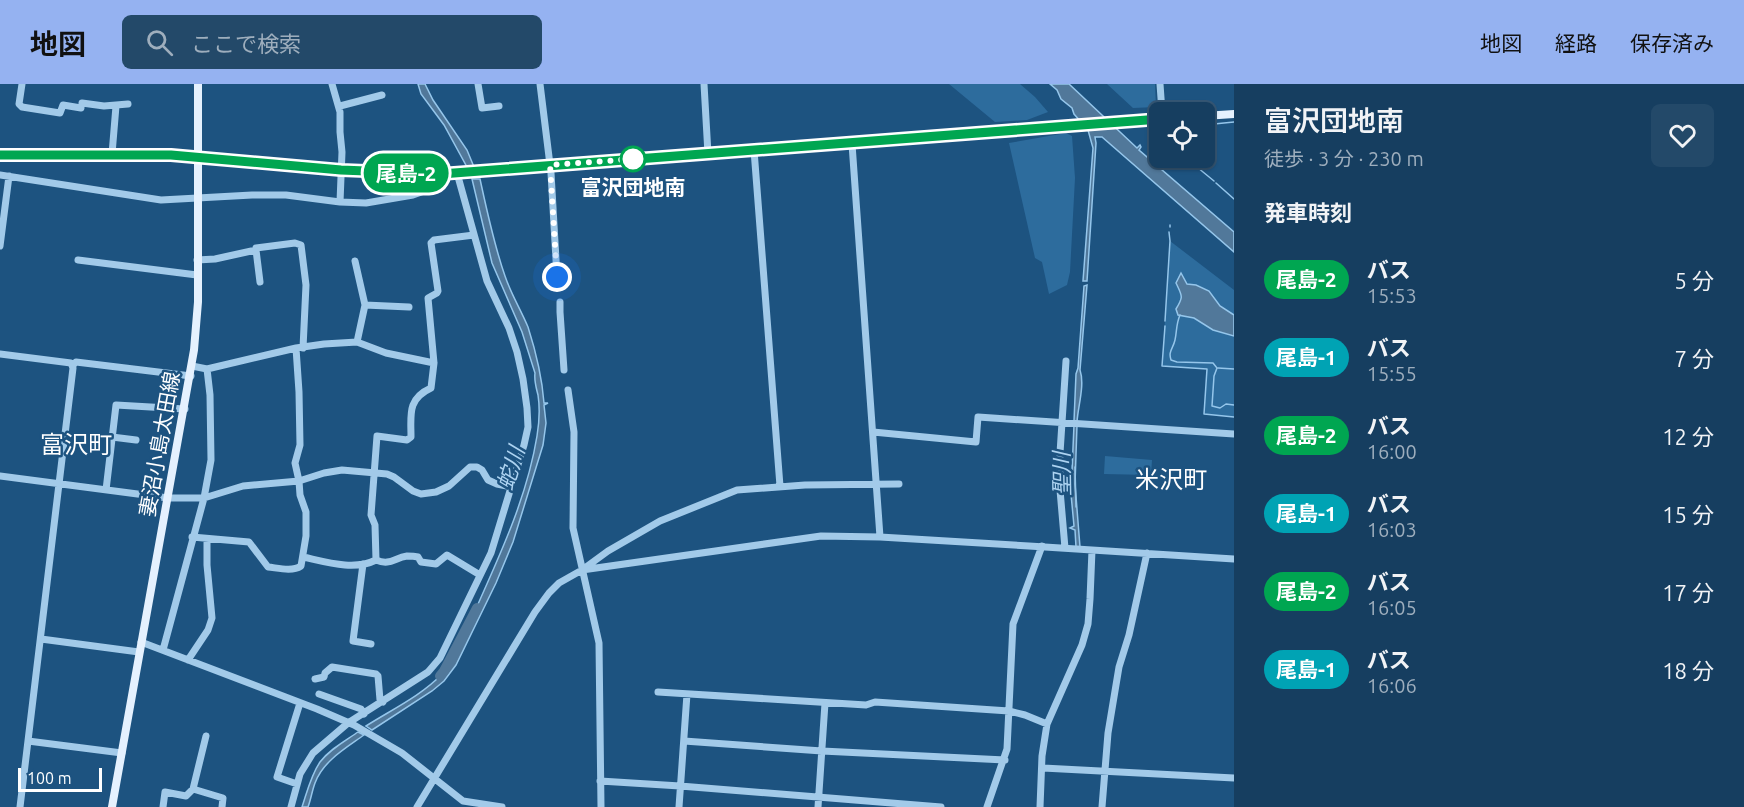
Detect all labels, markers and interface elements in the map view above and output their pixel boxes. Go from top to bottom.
search box [122,15,542,69]
icon: search [143,26,176,59]
text: 地図 [30,28,86,59]
text: ここで検索 [191,31,301,56]
text: 地図 [1480,31,1522,55]
text: 経路 [1555,31,1597,55]
text: 保存済み [1630,31,1714,55]
map controls [1149,102,1215,168]
button: locate [1149,102,1215,168]
button: heart [1651,104,1714,167]
text: 富沢団地南 [1264,105,1404,136]
marker: 富沢団地南 [620,146,646,172]
text: 徒歩 · 3 分 · 230 m [1264,147,1424,170]
line badge: 尾島-2 [364,154,448,193]
text: 尾島-2 [376,161,436,185]
place label: 富沢団地南 [581,175,686,199]
text: 発車時刻 [1264,200,1352,225]
text: バス [1367,257,1411,282]
your location [542,262,572,292]
text: 尾島-2 [1276,267,1337,291]
text: 5 分 [1675,268,1714,293]
text: 15:53 [1367,284,1417,307]
text: バス [1367,335,1411,360]
text: 尾島-1 [1276,345,1337,369]
text: 7 分 [1675,346,1714,371]
text: 15:55 [1367,362,1417,385]
street label: 妻沼小島太田線 [134,370,184,518]
text: バス [1367,413,1411,438]
text: 尾島-2 [1276,423,1337,447]
text: 12 分 [1662,424,1714,449]
district label: 富沢町 [40,431,112,458]
text: 16:00 [1367,440,1417,463]
water label: 蛇川 [492,441,529,493]
water label: 聖川 [1048,450,1074,496]
district label: 米沢町 [1135,466,1207,493]
text: バス [1367,491,1411,516]
text: 尾島-1 [1276,501,1337,525]
text: 15 分 [1662,502,1714,527]
text: 16:03 [1367,518,1417,541]
text: バス [1367,569,1411,594]
text: 尾島-2 [1276,579,1337,603]
text: 17 分 [1662,580,1714,605]
text: 16:05 [1367,596,1417,619]
text: バス [1367,647,1411,672]
text: 尾島-1 [1276,657,1337,681]
text: 18 分 [1662,658,1714,683]
text: 16:06 [1367,674,1417,697]
scale bar [18,765,102,792]
text: 100 m [27,769,72,787]

